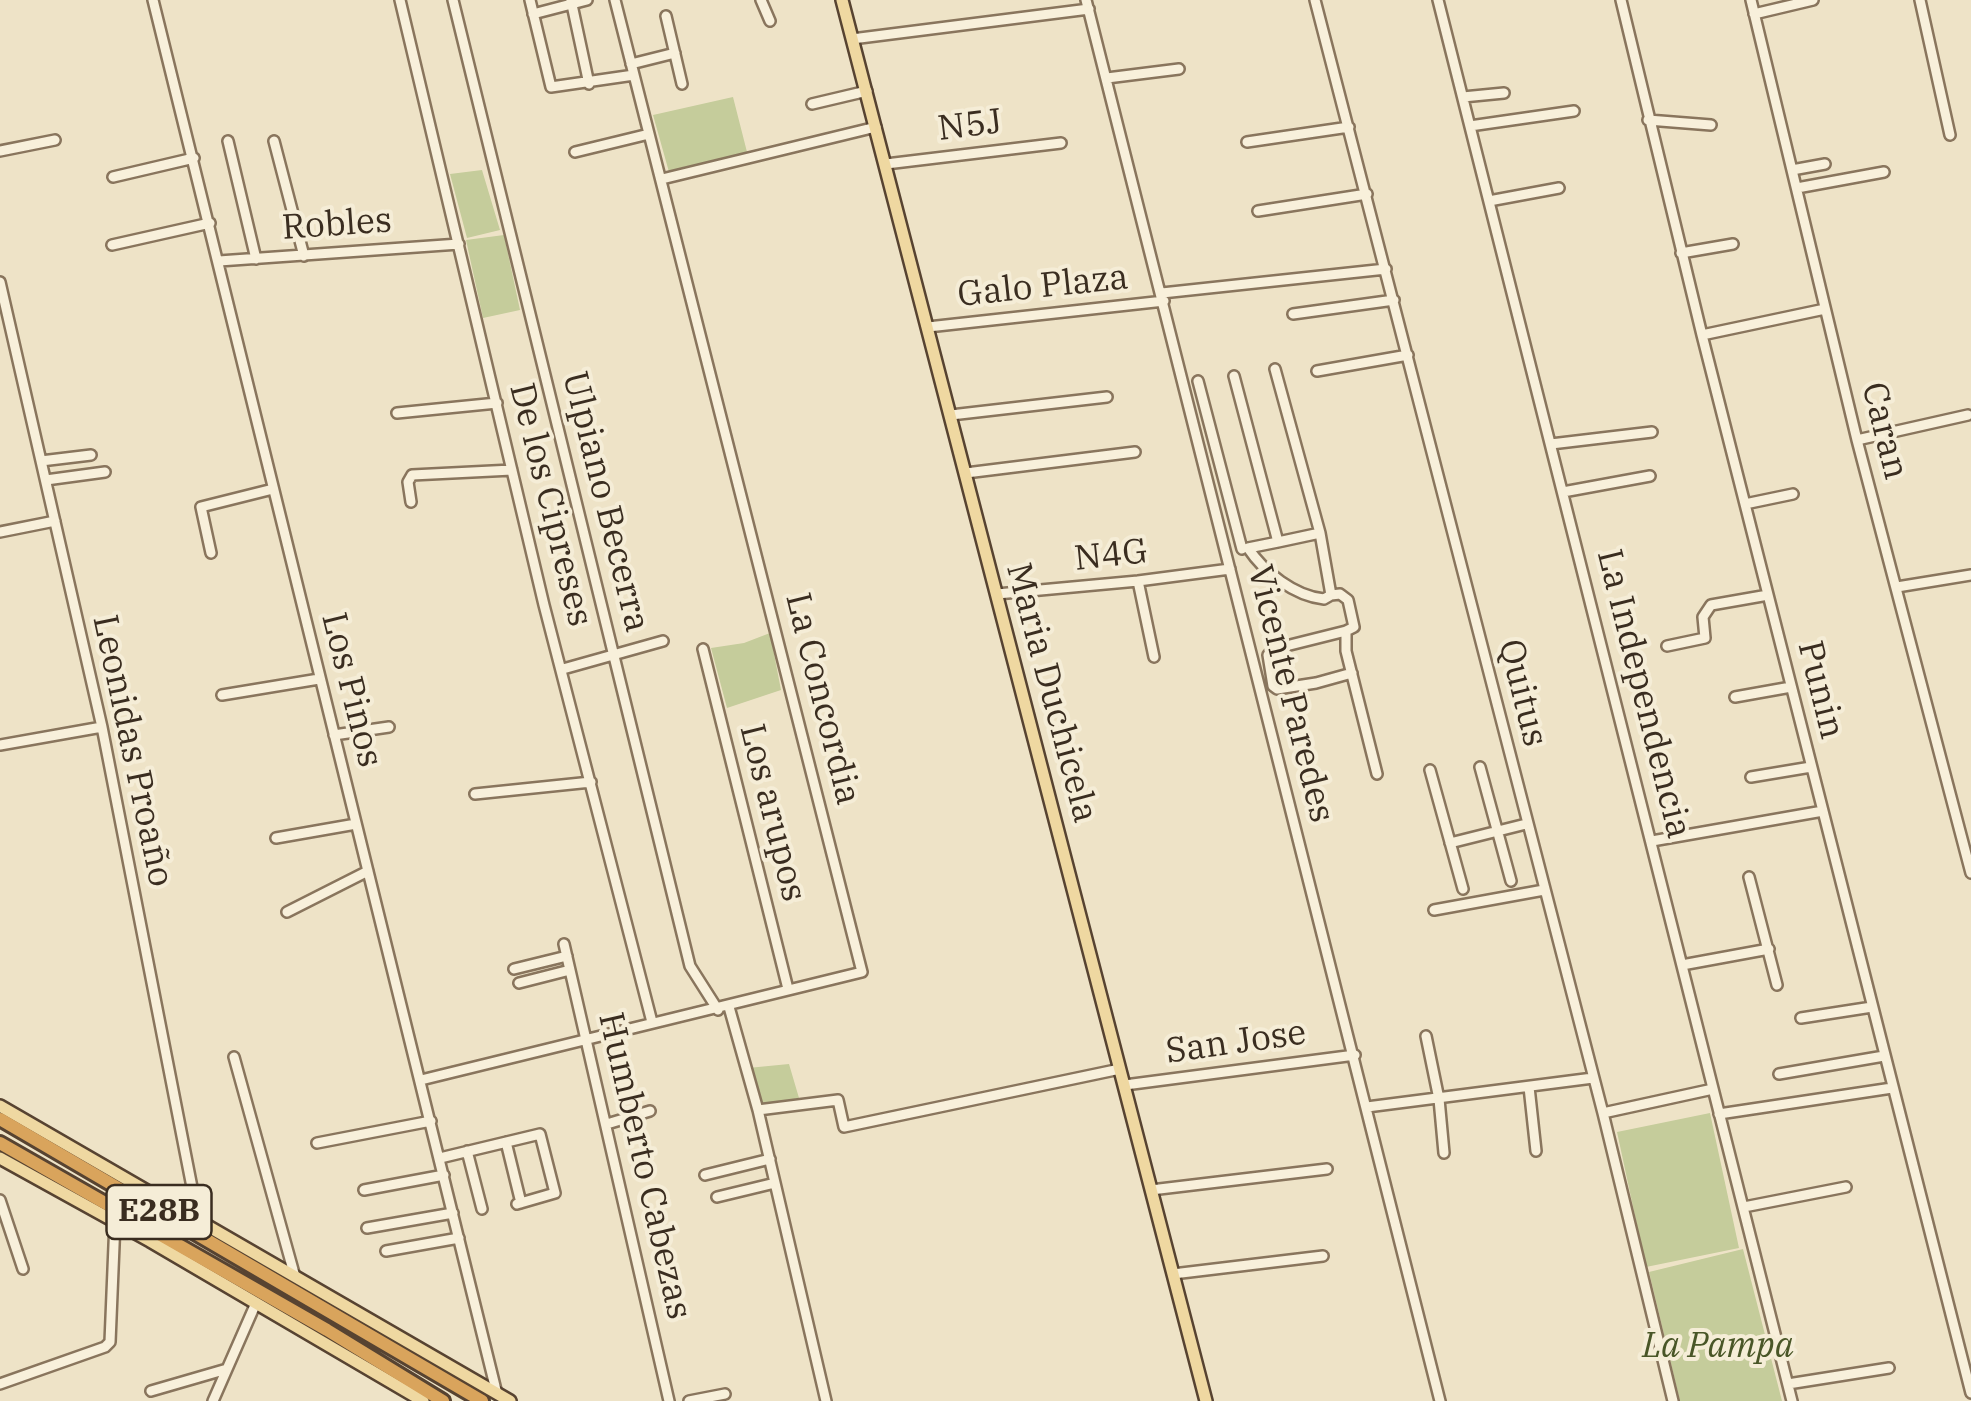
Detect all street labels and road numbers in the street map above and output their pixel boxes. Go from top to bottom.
street label: N5J [936,101,1004,151]
street label: Robles [281,200,393,250]
street label: Galo Plaza [956,257,1130,317]
street label: Ulpiano Becerra [552,367,658,637]
street label: Caran [1852,378,1916,484]
street label: De los Cipreses [499,379,601,631]
street label: N4G [1072,531,1150,581]
street label: La Independencia [1587,545,1699,843]
street label: Maria Duchicela [996,559,1106,827]
street label: Vicente Paredes [1238,561,1342,827]
street label: La Concordia [775,589,869,809]
street label: Los Pinos [312,608,390,772]
street label: Leonidas Proaño [83,611,181,891]
street label: Quitus [1488,635,1556,751]
street label: Punin [1788,637,1852,743]
street label: Los arupos [730,720,814,906]
street label: Humberto Cabezas [588,1008,700,1324]
street label: San Jose [1163,1012,1309,1074]
road number: E28B [106,1185,212,1239]

